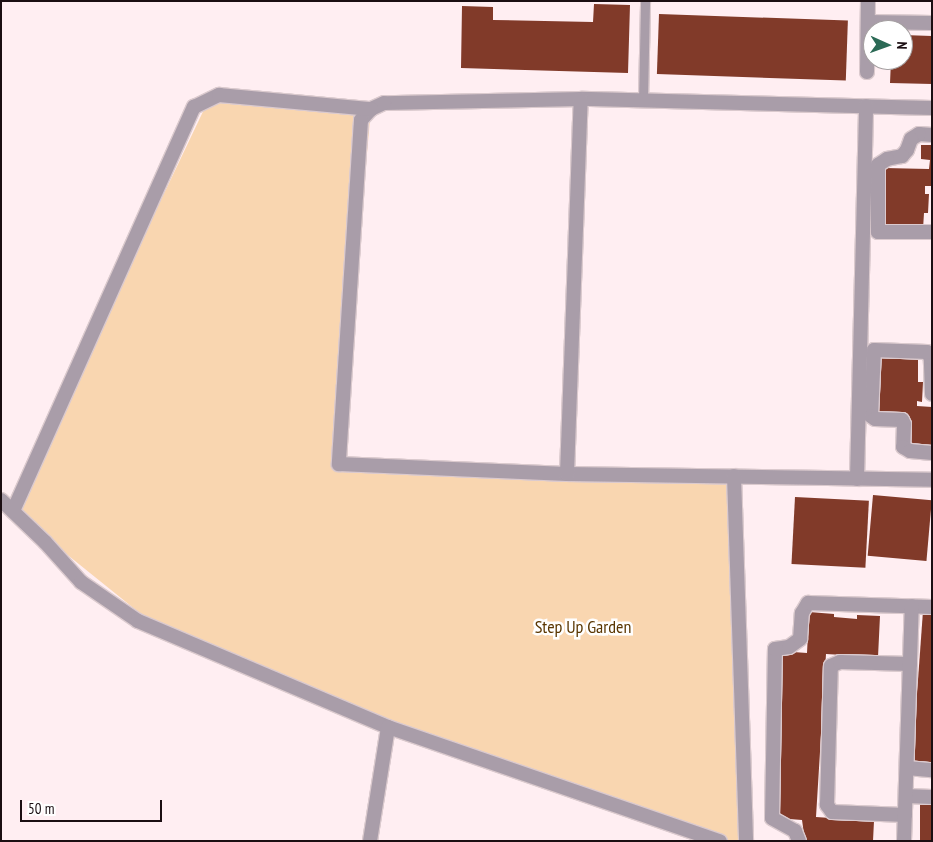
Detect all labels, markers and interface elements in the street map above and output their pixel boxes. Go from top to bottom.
north arrow [863,20,913,70]
text: N [893,41,911,50]
park label: Step Up Garden [535,616,631,638]
scale bar [22,790,165,822]
text: 50 m [28,799,54,818]

